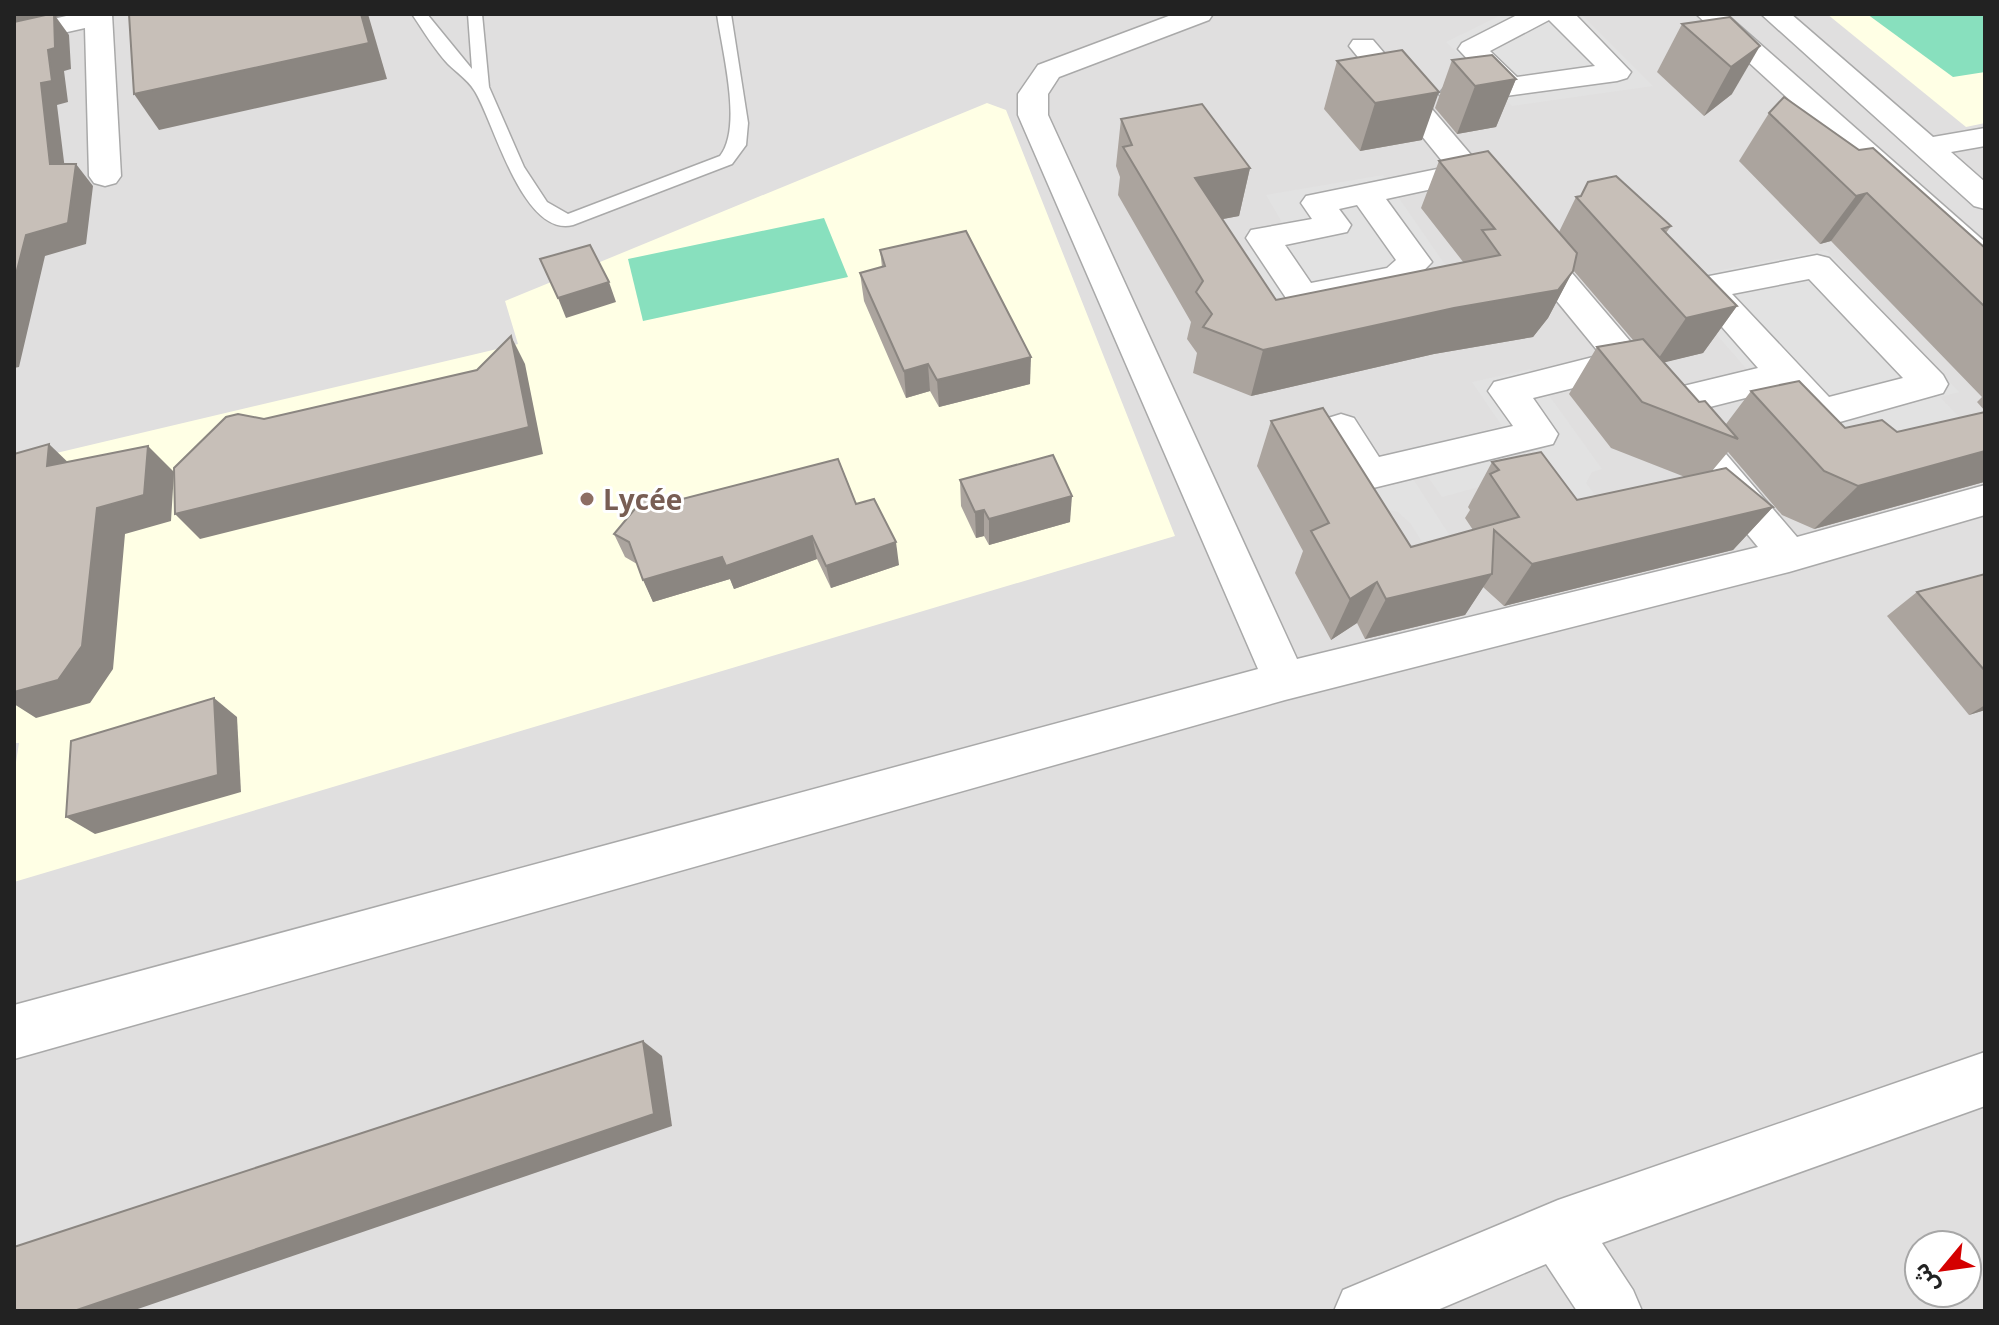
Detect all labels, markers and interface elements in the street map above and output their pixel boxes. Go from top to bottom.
place label: Lycée [603,480,682,518]
marker: Lycée [578,490,596,508]
north arrow [1903,1229,1983,1309]
text: ش [1904,1259,1945,1300]

